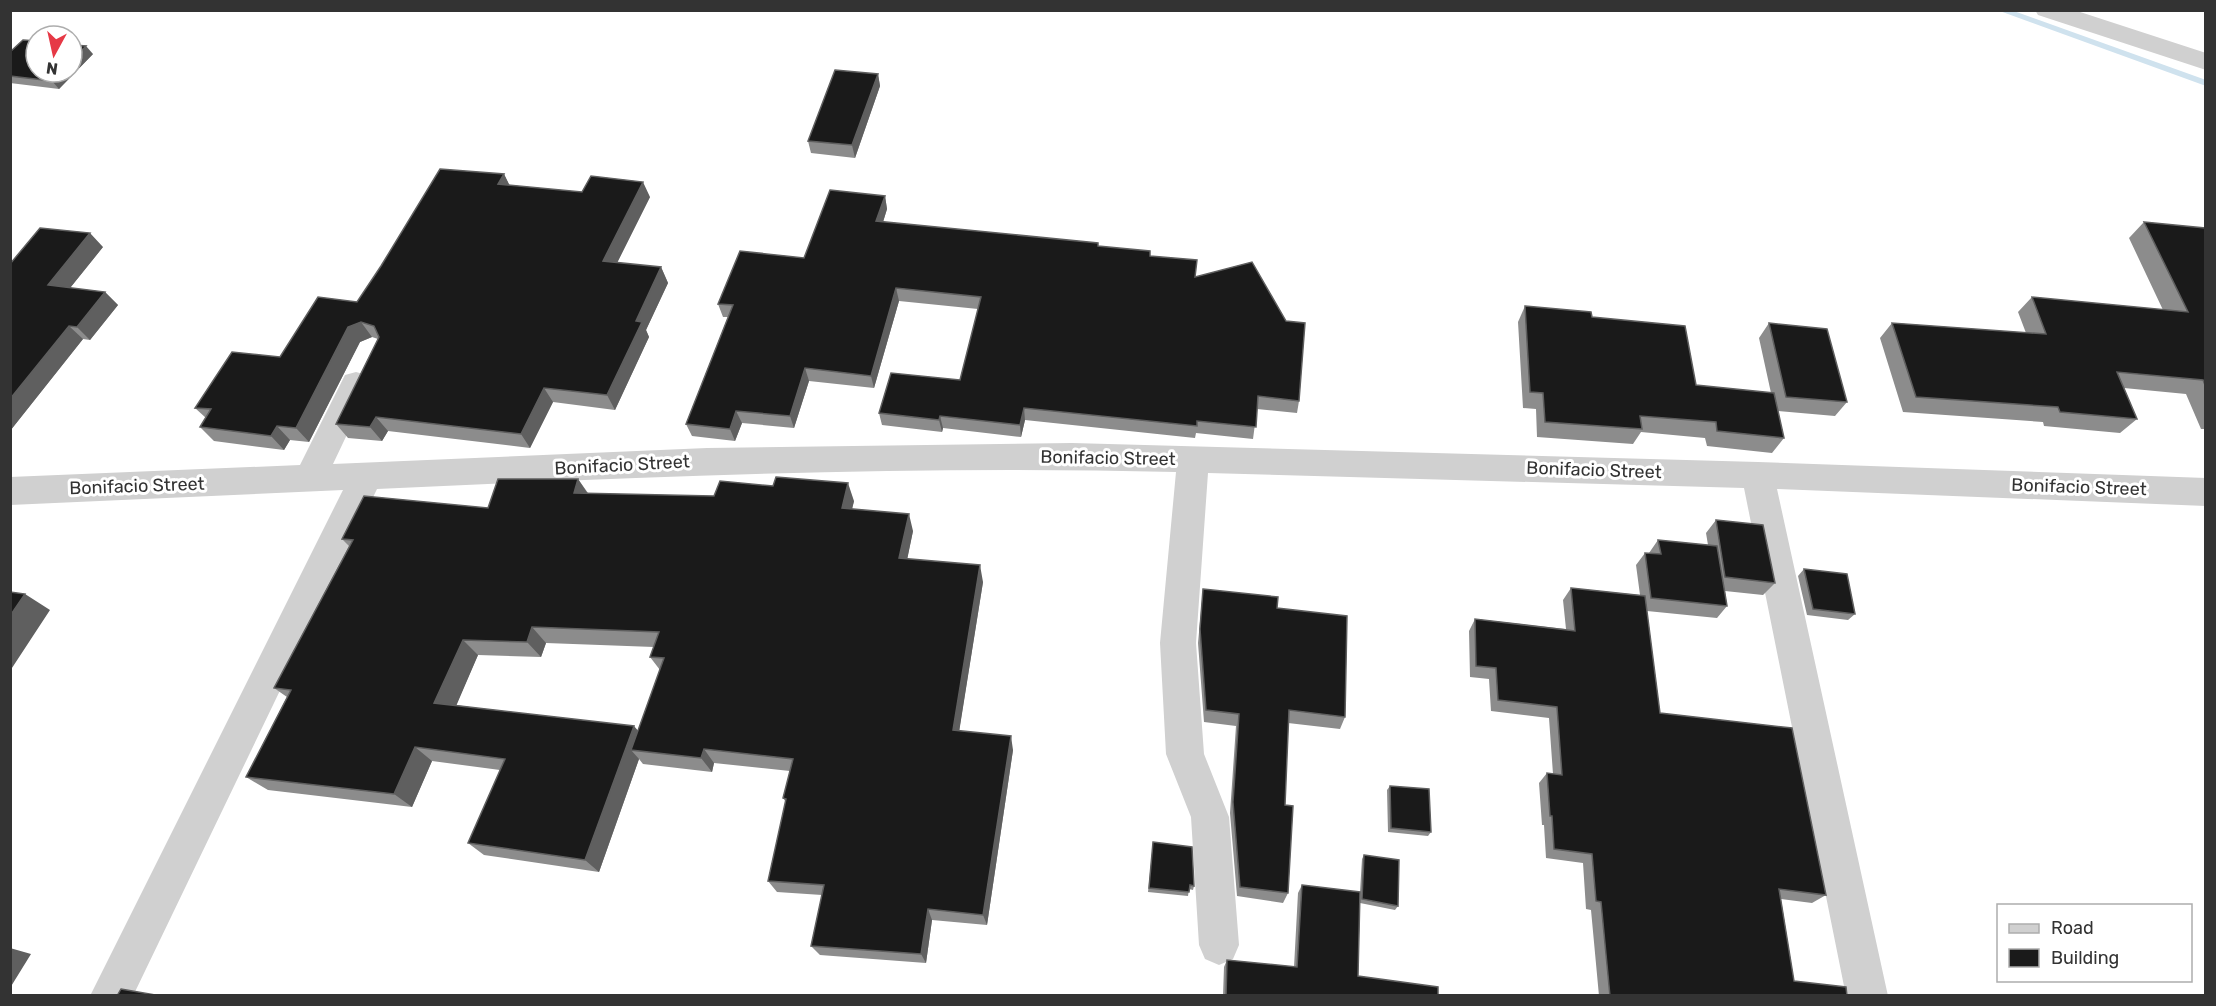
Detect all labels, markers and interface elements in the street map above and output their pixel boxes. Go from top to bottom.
north arrow [24,24,84,84]
text: N [45,58,59,79]
street label: Bonifacio Street [1040,446,1176,470]
street label: Bonifacio Street [554,450,690,480]
street label: Bonifacio Street [1526,457,1662,483]
street label: Bonifacio Street [69,473,205,499]
street label: Bonifacio Street [2011,474,2147,500]
legend [1997,904,2192,982]
text: Road [2051,917,2094,939]
text: Building [2051,947,2119,969]

